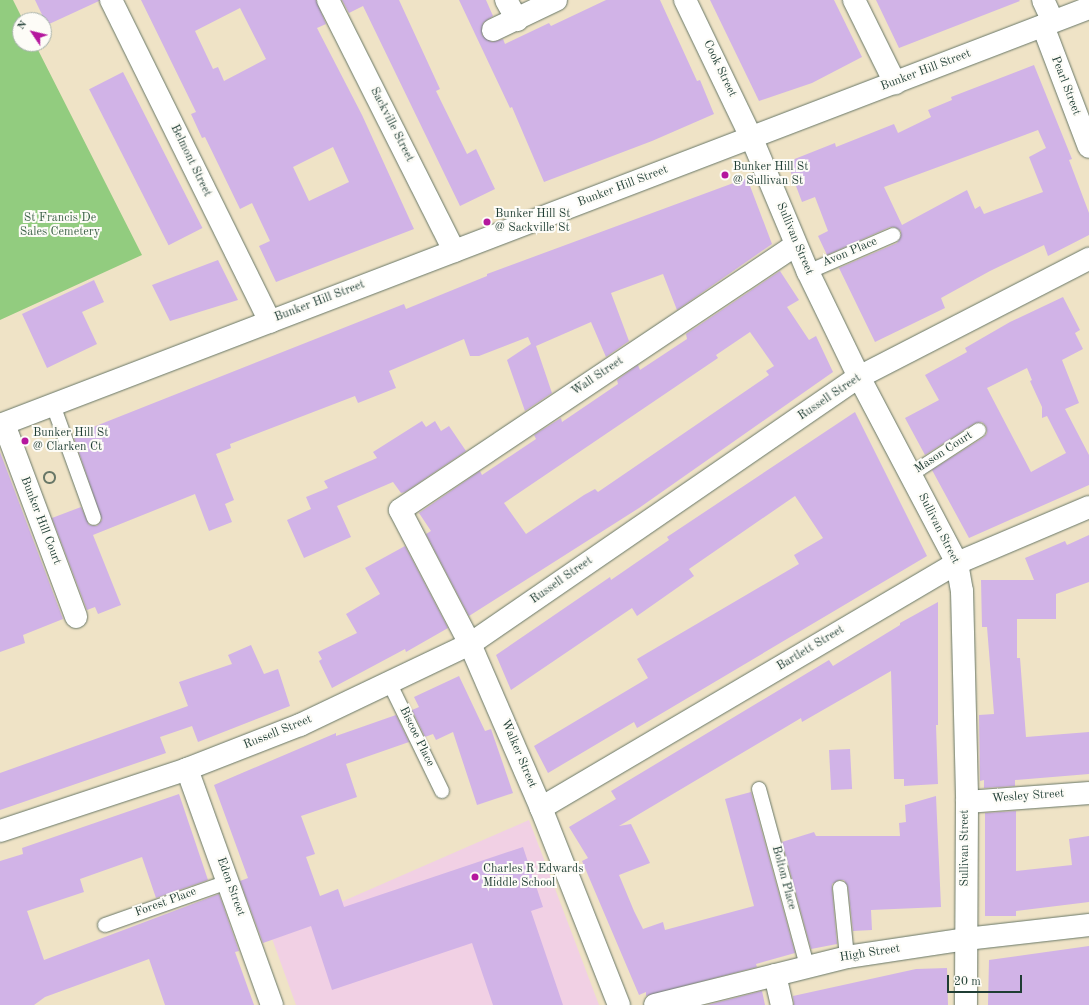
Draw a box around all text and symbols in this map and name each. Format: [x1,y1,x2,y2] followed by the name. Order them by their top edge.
[12,12,52,52] north arrow
[16,19,29,32] text: N
[699,38,739,100] street label: Cook Street
[879,47,973,95] street label: Bunker Hill Street
[1047,54,1083,118] street label: Pearl Street
[366,85,416,165] street label: Sackville Street
[166,123,214,199] street label: Belmont Street
[733,161,808,189] place label: Bunker Hill St @ Sullivan St
[576,163,670,211] street label: Bunker Hill Street
[720,170,730,180] marker: Bunker Hill St @ Sullivan St
[772,201,816,277] street label: Sullivan Street
[495,208,570,236] place label: Bunker Hill St @ Sackville St
[20,212,100,240] park label: St Francis De Sales Cemetery
[482,217,492,227] marker: Bunker Hill St @ Sackville St
[820,235,880,271] street label: Avon Place
[273,278,367,326] street label: Bunker Hill Street
[569,354,627,400] street label: Wall Street
[796,372,864,424] street label: Russell Street
[33,427,108,455] place label: Bunker Hill St @ Clarken Ct
[912,429,976,477] street label: Mason Court
[20,436,30,446] marker: Bunker Hill St @ Clarken Ct
[17,475,63,567] street label: Bunker Hill Court
[914,491,962,567] street label: Sullivan Street
[528,554,596,608] street label: Russell Street
[775,623,847,675] street label: Bartlett Street
[395,705,437,769] street label: Biscoe Place
[242,713,314,753] street label: Russell Street
[497,718,539,790] street label: Walker Street
[991,787,1065,807] street label: Wesley Street
[959,809,973,887] street label: Sullivan Street
[768,844,798,912] street label: Bolton Place
[213,856,247,918] street label: Eden Street
[483,863,583,891] place label: Charles R Edwards Middle School
[470,872,480,882] marker: Charles R Edwards Middle School
[133,885,199,921] street label: Forest Place
[839,942,901,966] street label: High Street
[949,967,1024,993] scale bar
[954,976,981,988] text: 20 m

